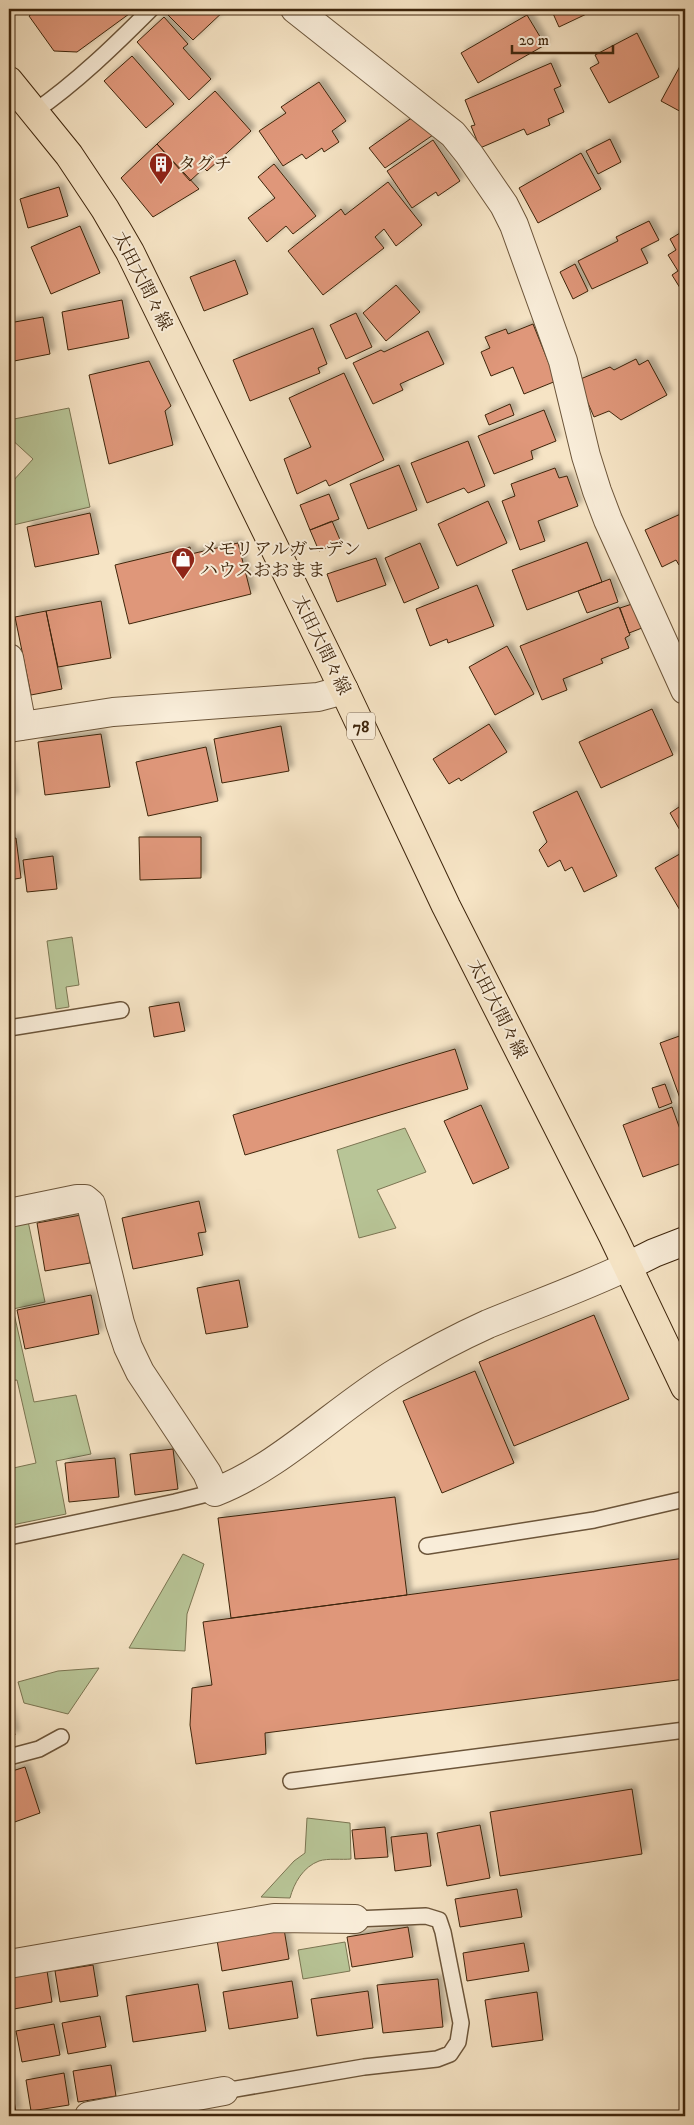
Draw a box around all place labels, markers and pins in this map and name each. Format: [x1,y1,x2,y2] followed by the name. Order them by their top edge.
[148,151,174,185] building icon: タグチ
[178,154,232,176] place label: タグチ
[200,539,361,582] place label: メモリアルガーデン ハウスおおまま
[170,546,196,580] shop icon: メモリアルガーデン ハウスおおまま

